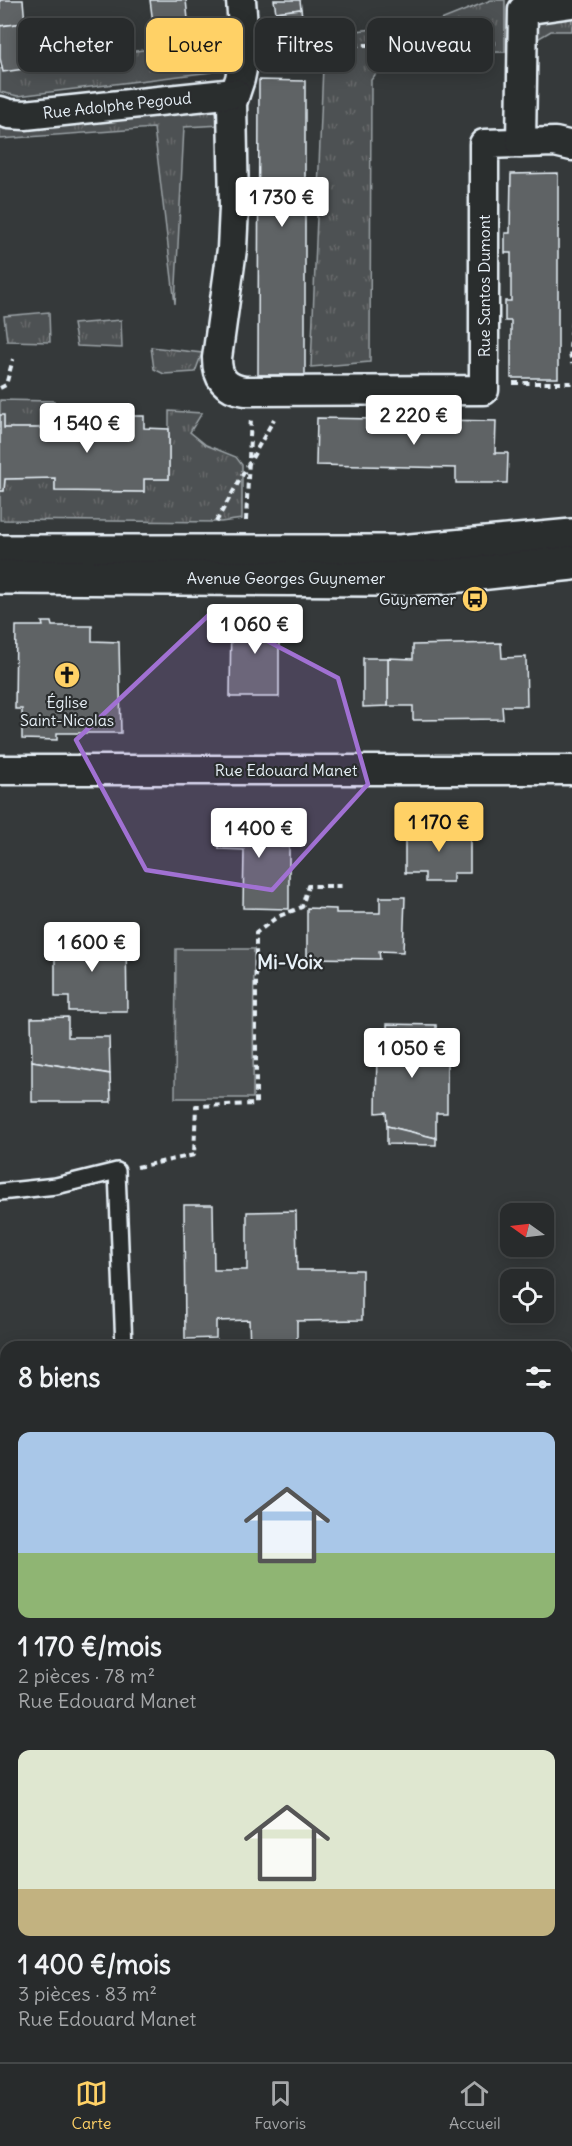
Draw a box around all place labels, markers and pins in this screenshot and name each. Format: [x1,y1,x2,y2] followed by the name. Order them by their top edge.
[227,177,337,228] pin: 1 730 €
[359,395,469,446] pin: 2 220 €
[32,403,142,454] pin: 1 540 €
[460,584,490,614] bus stop icon: Guynemer
[379,589,456,609] place label: Guynemer
[200,604,310,655] pin: 1 060 €
[52,660,82,690] church icon: Église Saint-Nicolas
[20,692,114,730] place label: Église Saint-Nicolas
[384,802,494,853] pin: 1 170 €
[204,808,314,859] pin: 1 400 €
[37,922,147,973] pin: 1 600 €
[357,1028,467,1079] pin: 1 050 €

